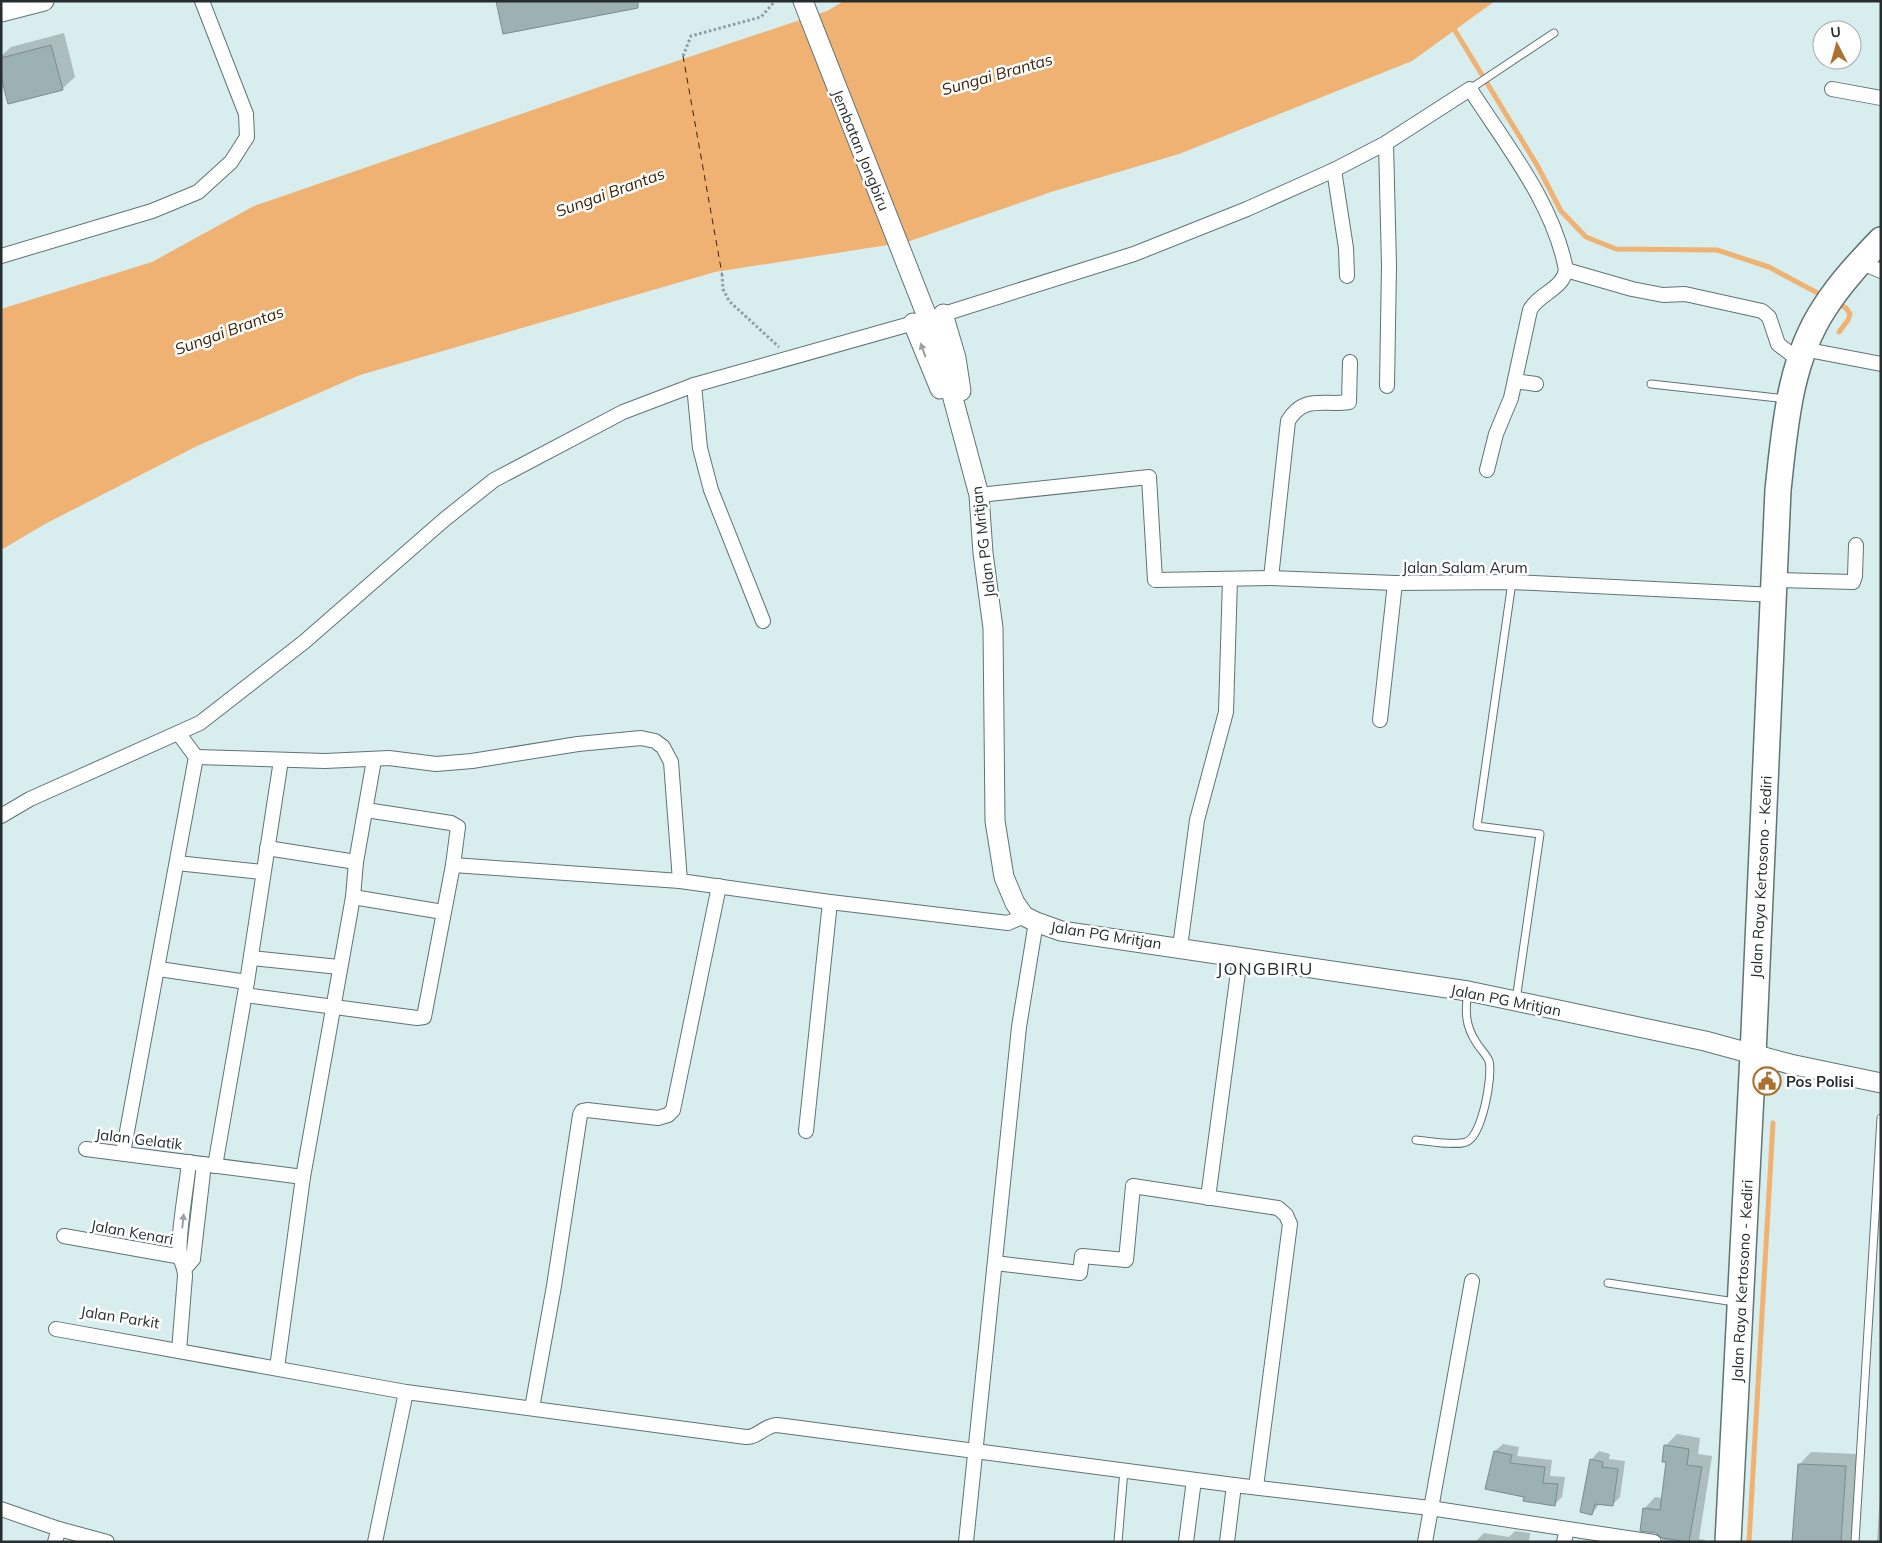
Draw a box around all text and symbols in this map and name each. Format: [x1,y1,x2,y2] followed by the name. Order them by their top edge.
[1812,20,1862,70] north arrow
[1830,23,1842,42] text: U
[939,49,1055,99] water label: Sungai Brantas
[828,87,894,213] street label: Jembatan Jongbiru
[553,163,667,221] water label: Sungai Brantas
[172,301,286,359] water label: Sungai Brantas
[919,342,927,357] one-way arrow
[967,485,999,599] street label: Jalan PG Mritjan
[1402,558,1528,577] street label: Jalan Salam Arum
[1746,775,1776,979] street label: Jalan Raya Kertosono - Kediri
[1049,917,1163,953] street label: Jalan PG Mritjan
[1217,957,1313,980] district label: JONGBIRU
[1449,980,1563,1020] street label: Jalan PG Mritjan
[1752,1066,1782,1096] public building icon: Pos Polisi
[1786,1072,1854,1091] place label: Pos Polisi
[94,1124,184,1154] street label: Jalan Gelatik
[1727,1179,1757,1383] street label: Jalan Raya Kertosono - Kediri
[179,1212,187,1228] one-way arrow
[89,1215,175,1249] street label: Jalan Kenari
[79,1301,161,1333] street label: Jalan Parkit

